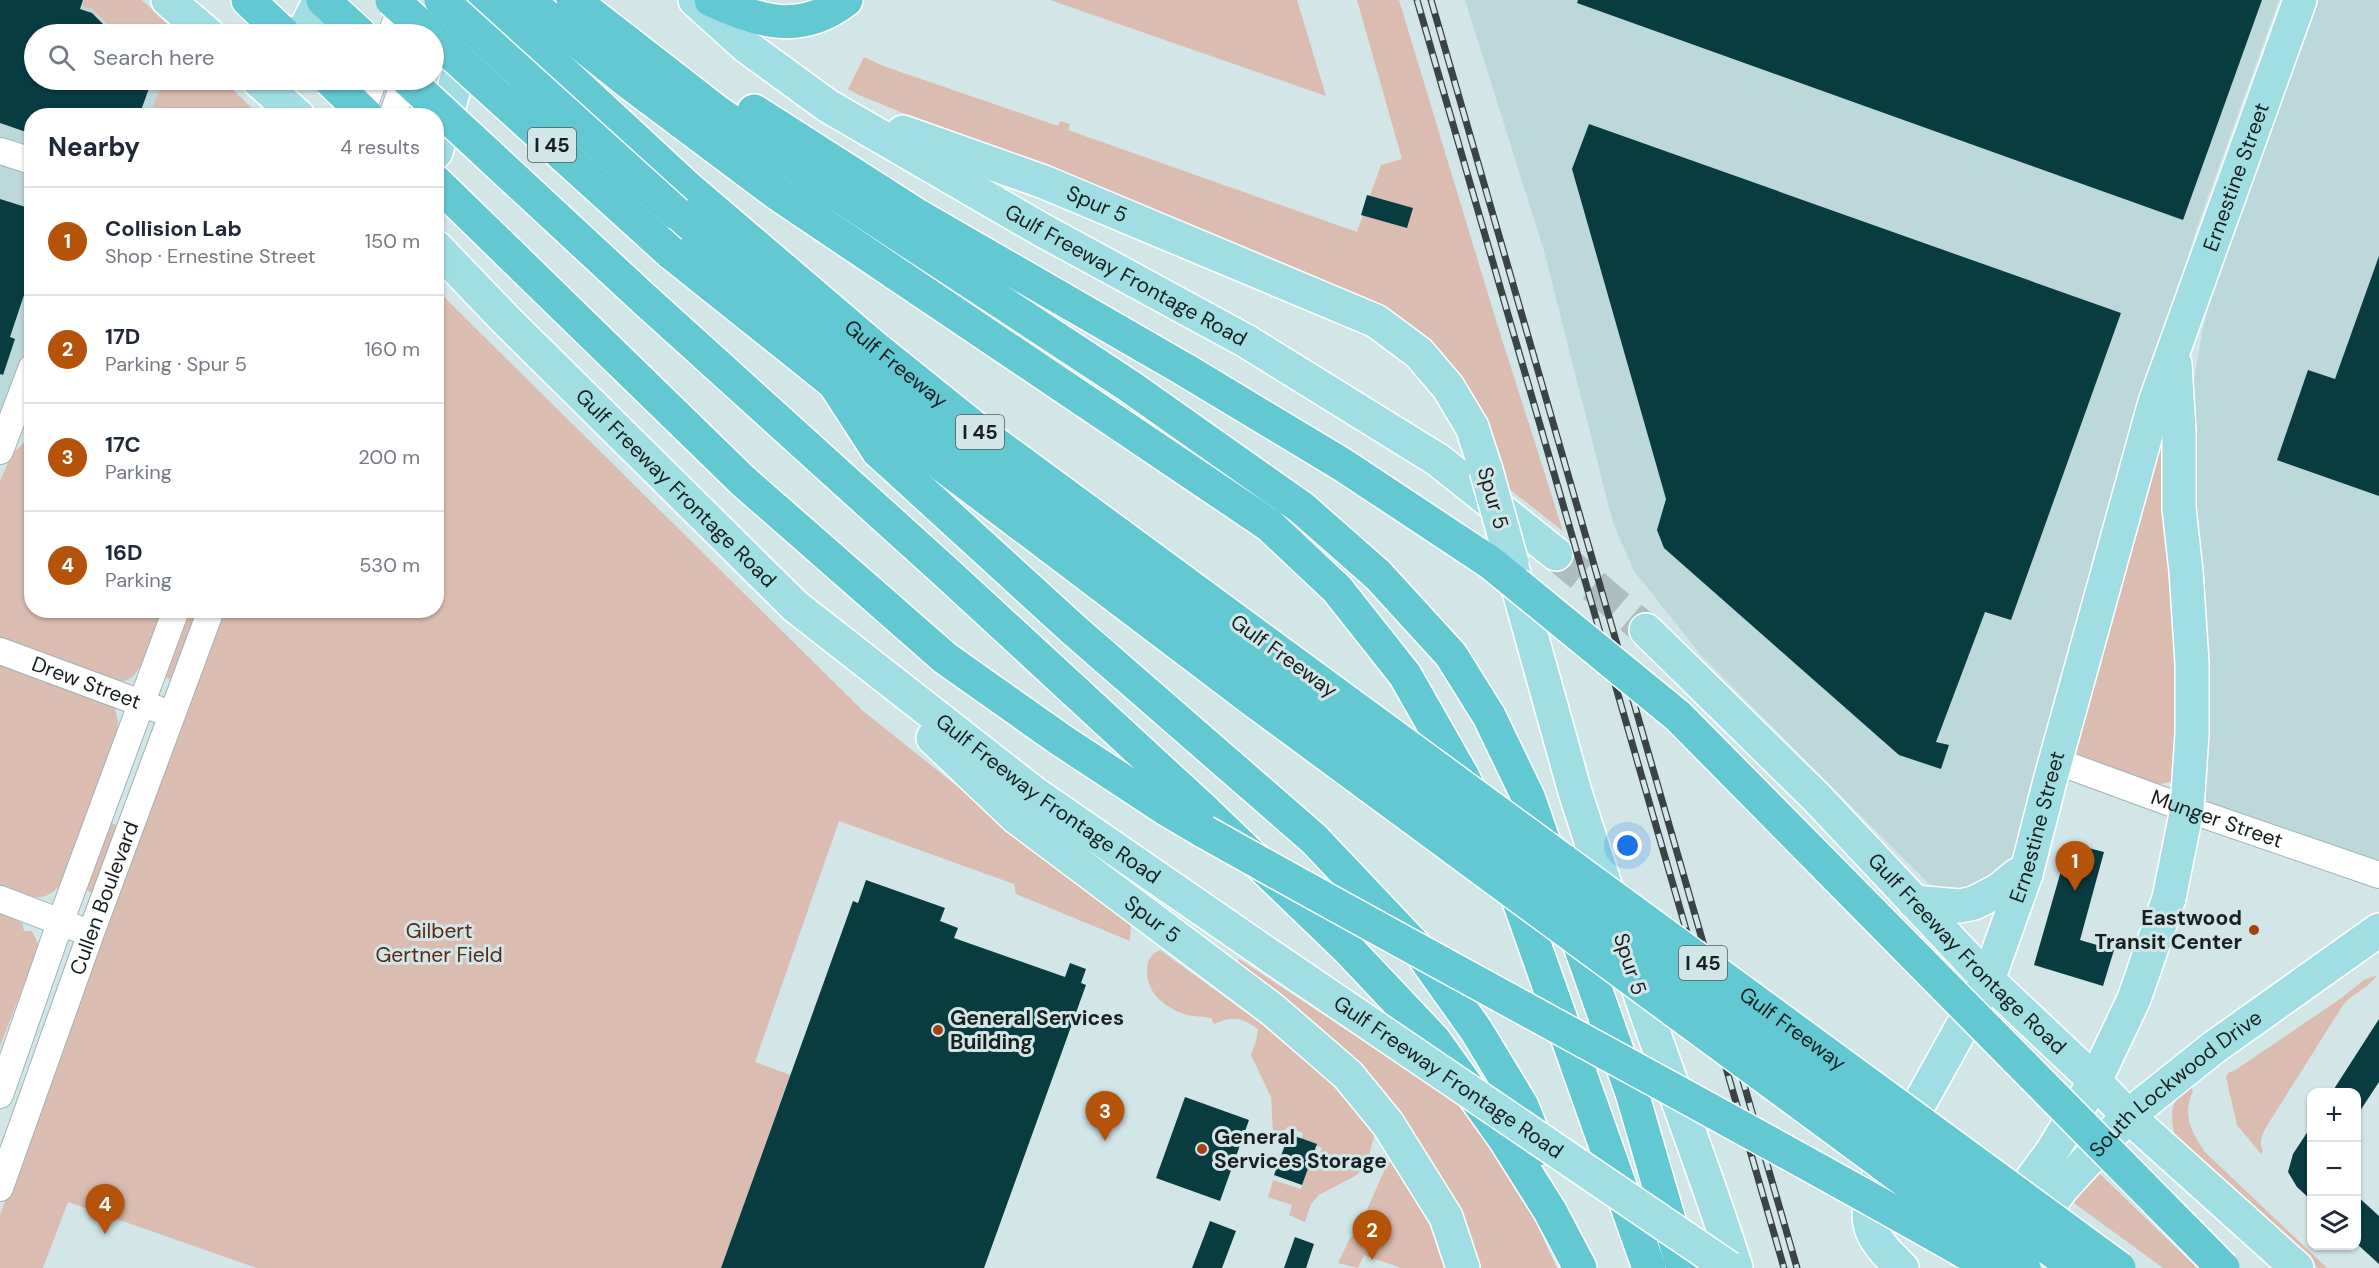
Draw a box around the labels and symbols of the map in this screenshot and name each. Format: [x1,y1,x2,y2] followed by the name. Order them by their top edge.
[2196,99,2276,255] street label: Ernestine Street
[528,128,576,162] road number: I 45
[1062,179,1132,229] street label: Spur 5
[1000,197,1252,353] street label: Gulf Freeway Frontage Road
[838,313,954,415] street label: Gulf Freeway
[569,382,782,594] street label: Gulf Freeway Frontage Road
[956,415,1004,449] road number: I 45
[1471,464,1515,532] street label: Spur 5
[1225,608,1343,704] street label: Gulf Freeway
[28,650,145,716] street label: Drew Street
[930,707,1166,890] street label: Gulf Freeway Frontage Road
[2003,748,2072,907] street label: Ernestine Street
[2147,783,2287,855] street label: Munger Street
[63,817,145,979] street label: Cullen Boulevard
[1613,831,1642,860] your location
[2056,842,2094,891] pin: 1
[1862,847,2072,1061] street label: Gulf Freeway Frontage Road
[1118,889,1186,950] street label: Spur 5
[2094,904,2242,956] place label: Eastwood Transit Center
[375,917,503,969] park label: Gilbert Gertner Field
[2247,923,2261,937] marker: Eastwood Transit Center
[1607,929,1653,999] street label: Spur 5
[1679,946,1727,980] road number: I 45
[1734,980,1852,1077] street label: Gulf Freeway
[1328,989,1569,1165] street label: Gulf Freeway Frontage Road
[950,1004,1124,1056] place label: General Services Building
[2083,1004,2268,1163] street label: South Lockwood Drive
[931,1023,945,1037] marker: General Services Building
[1086,1092,1124,1141] pin: 3
[1214,1123,1387,1175] place label: General Services Storage
[1195,1142,1209,1156] marker: General Services Storage
[86,1184,124,1234] pin: 4
[1352,1210,1392,1260] pin: 2

